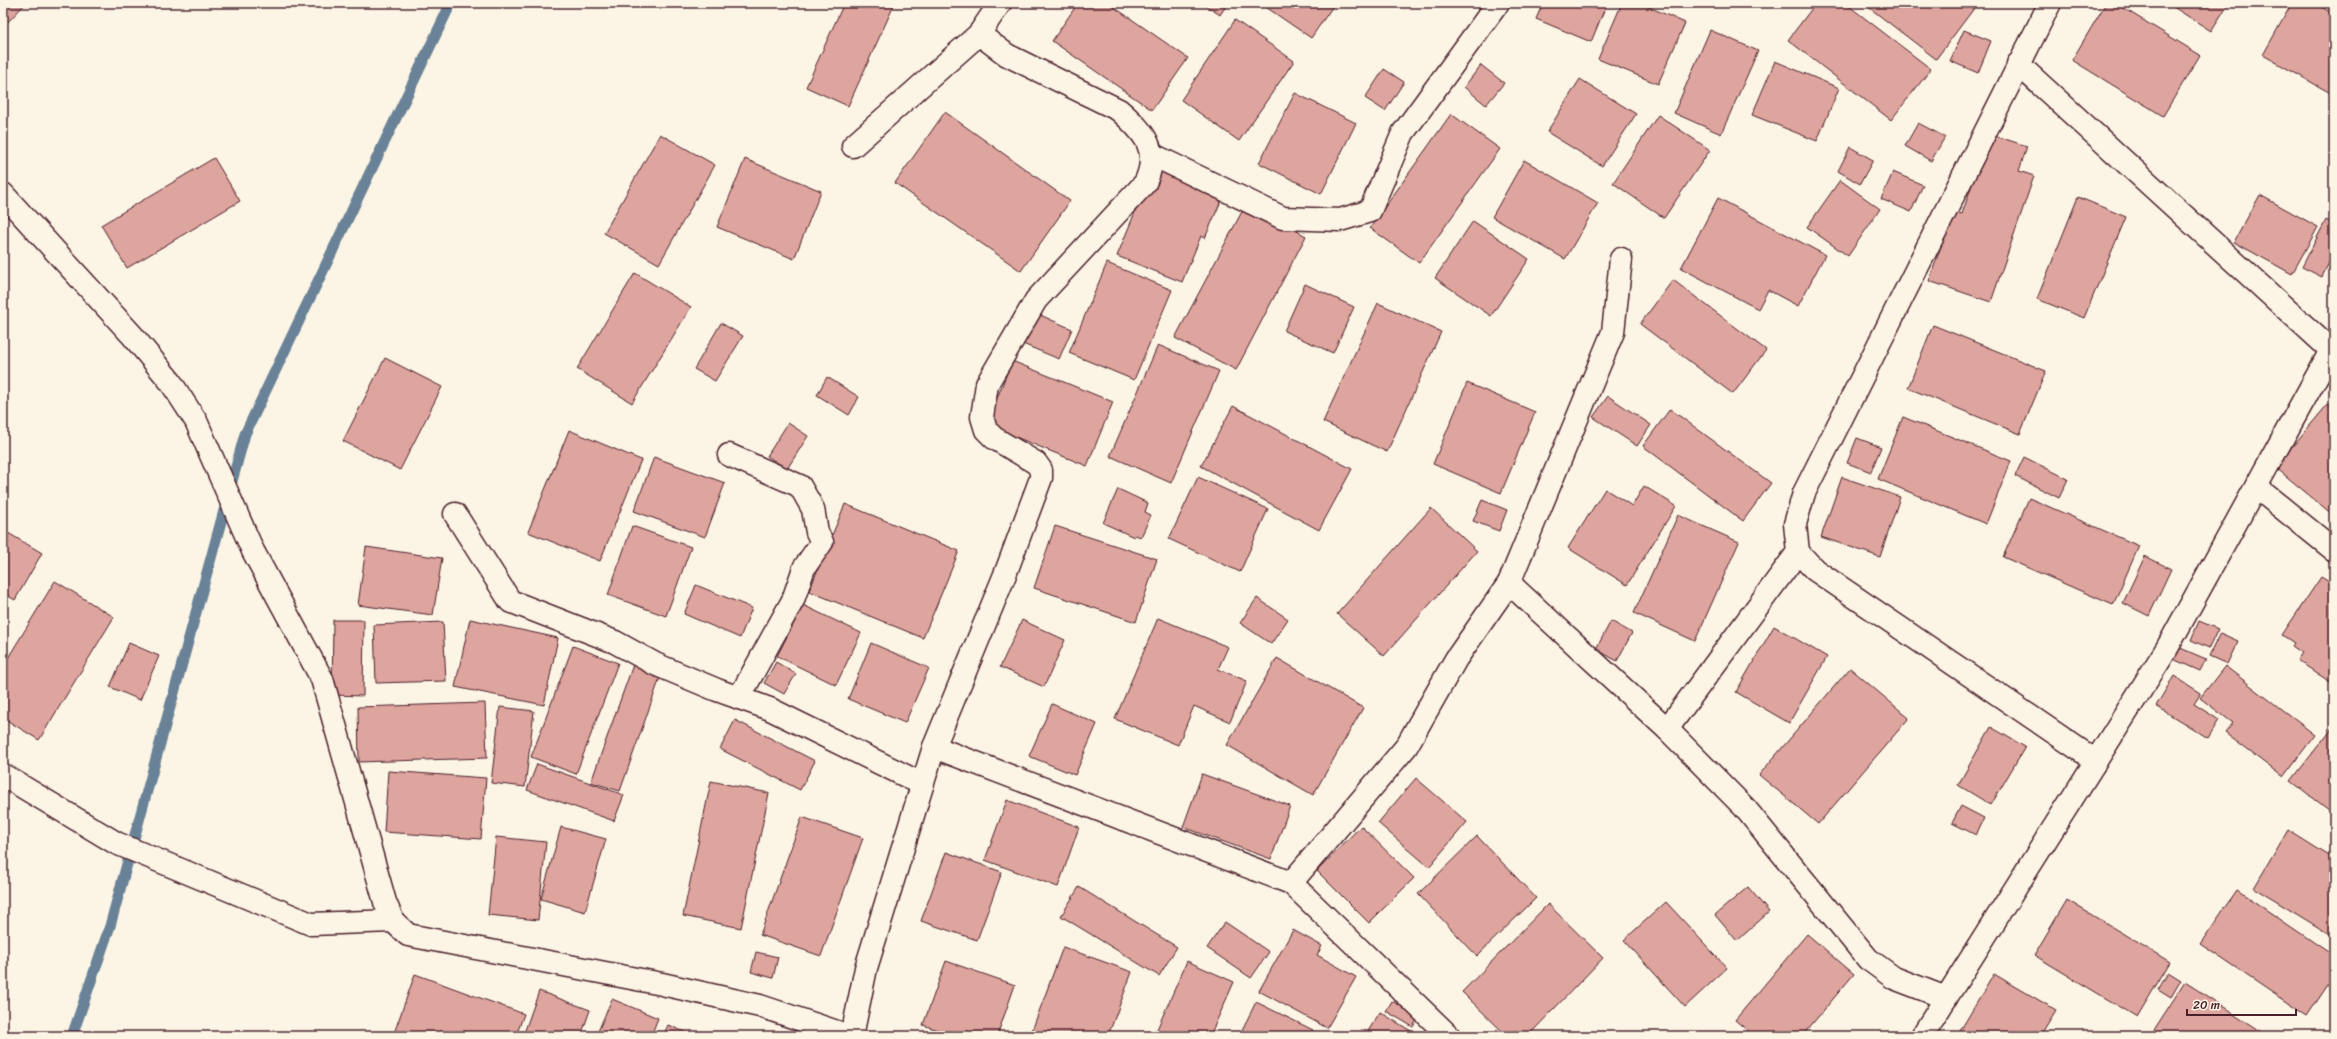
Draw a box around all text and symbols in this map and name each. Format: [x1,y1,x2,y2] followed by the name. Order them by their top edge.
[2187,991,2296,1017] scale bar
[2193,994,2220,1016] text: 20 m

